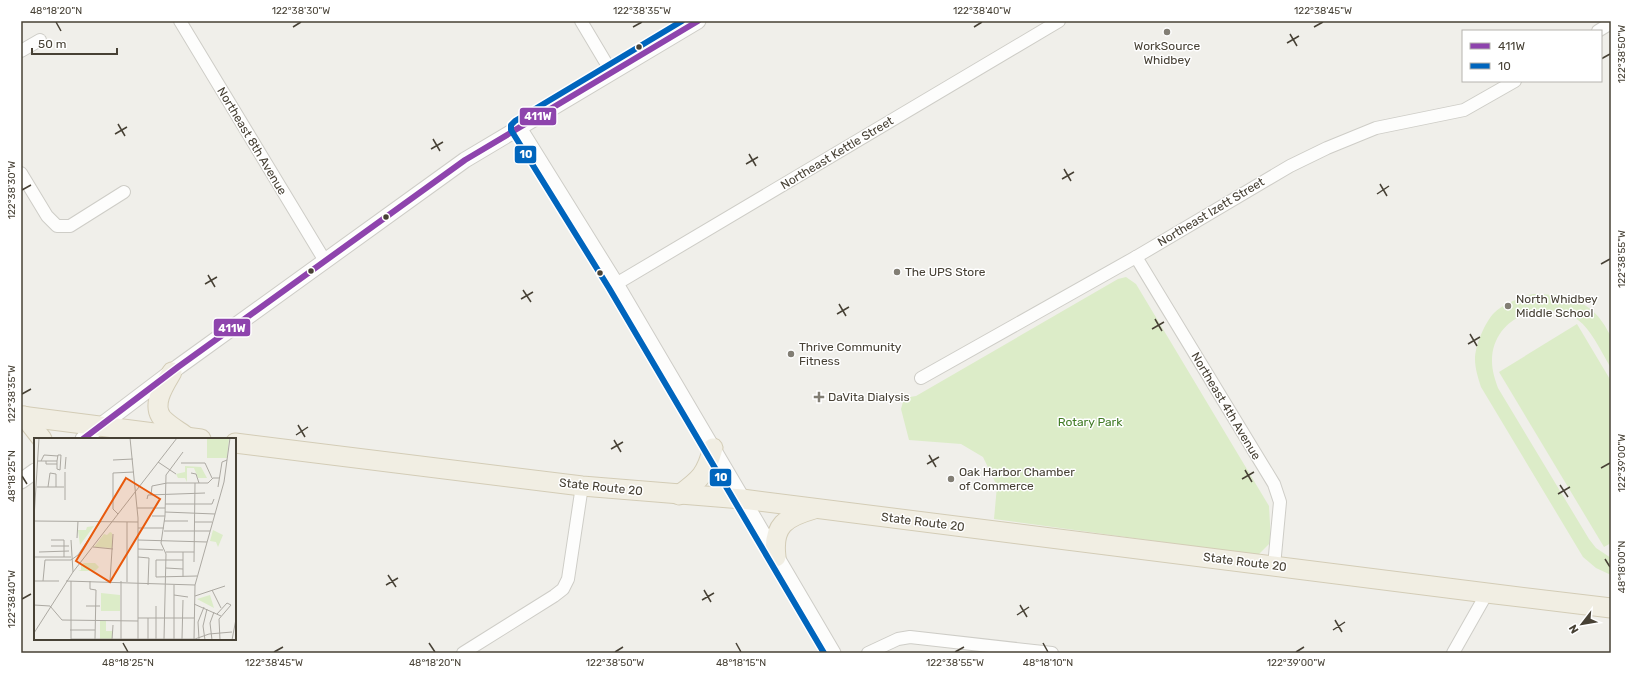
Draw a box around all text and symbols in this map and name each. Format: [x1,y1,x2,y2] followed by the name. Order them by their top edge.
[30,5,82,17] text: 48°18'20"N
[272,5,330,17] text: 122°38'30"W
[613,5,671,17] text: 122°38'35"W
[953,5,1011,17] text: 122°38'40"W
[1294,5,1352,17] text: 122°38'45"W
[1616,25,1628,83] text: 122°38'50"W
[1162,27,1172,37] marker: WorkSource Whidbey
[32,30,117,56] scale bar
[1462,30,1602,82] legend
[38,37,66,51] text: 50 m
[1134,39,1200,67] place label: WorkSource Whidbey
[1498,39,1525,53] text: 411W
[634,42,644,52] unlabelled marker
[1498,59,1511,73] text: 10
[214,85,290,198] street label: Northeast 8th Avenue
[519,107,557,126] line badge: 411W
[524,110,552,123] text: 411W
[778,114,896,192] street label: Northeast Kettle Street
[514,145,537,164] line badge: 10
[520,148,532,161] text: 10
[6,161,18,219] text: 122°38'30"W
[1155,174,1267,249] street label: Northeast Izett Street
[381,212,391,222] unlabelled marker
[1616,230,1628,288] text: 122°38'55"W
[905,265,986,279] place label: The UPS Store
[306,266,316,276] unlabelled marker
[892,267,902,277] marker: The UPS Store
[595,268,605,278] unlabelled marker
[1516,292,1598,320] place label: North Whidbey Middle School
[1503,301,1513,311] marker: North Whidbey Middle School
[213,318,251,337] line badge: 411W
[218,322,246,335] text: 411W
[799,340,902,368] place label: Thrive Community Fitness
[786,349,796,359] marker: Thrive Community Fitness
[1188,350,1264,463] street label: Northeast 4th Avenue
[6,365,18,423] text: 122°38'35"W
[828,390,910,404] place label: DaVita Dialysis
[813,391,825,403] marker: DaVita Dialysis
[1058,415,1123,429] park label: Rotary Park
[1616,434,1628,492] text: 122°39'00"W
[34,438,236,640] inset map
[6,450,18,502] text: 48°18'25"N
[959,465,1075,493] place label: Oak Harbor Chamber of Commerce
[709,468,732,487] line badge: 10
[715,471,727,484] text: 10
[946,474,956,484] marker: Oak Harbor Chamber of Commerce
[558,476,644,498] street label: State Route 20
[880,510,966,534] street label: State Route 20
[1616,541,1628,593] text: 48°18'00"N
[1202,550,1288,574] street label: State Route 20
[6,570,18,628] text: 122°38'40"W
[1562,604,1602,644] north arrow
[1566,622,1581,636] text: N
[102,657,154,669] text: 48°18'25"N
[245,657,303,669] text: 122°38'45"W
[409,657,461,669] text: 48°18'20"N
[586,657,644,669] text: 122°38'50"W
[716,657,766,669] text: 48°18'15"N
[926,657,984,669] text: 122°38'55"W
[1023,657,1073,669] text: 48°18'10"N
[1267,657,1325,669] text: 122°39'00"W

